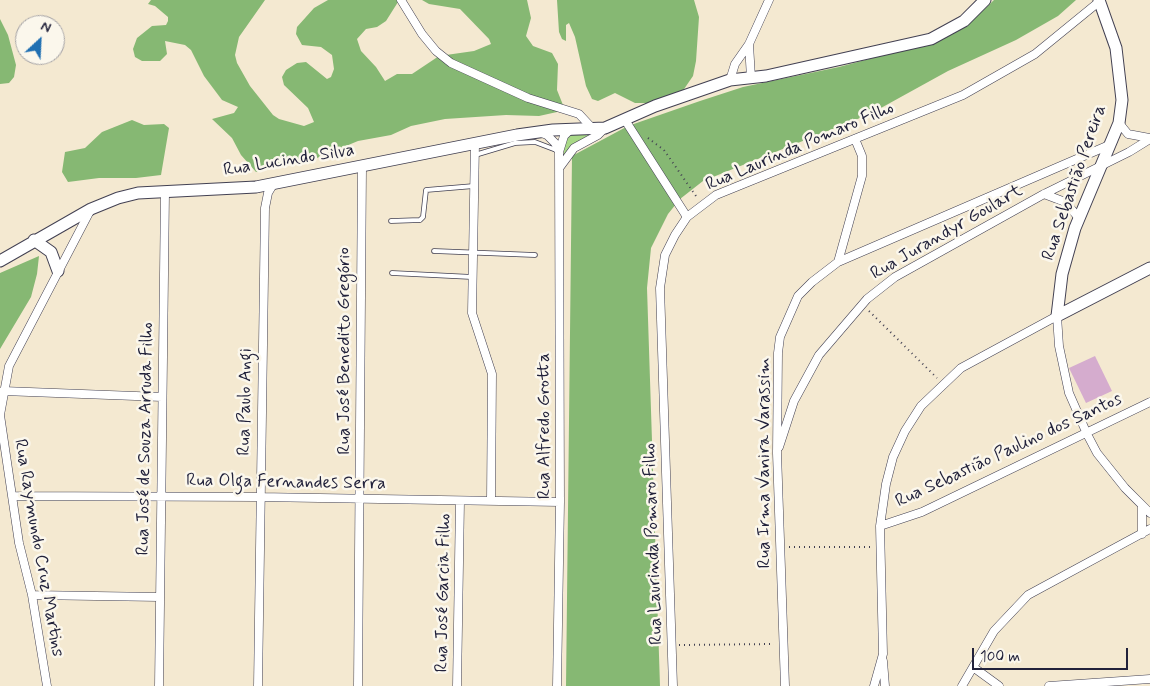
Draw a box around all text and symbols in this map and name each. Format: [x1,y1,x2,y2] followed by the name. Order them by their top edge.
[15,15,65,65] north arrow
[38,17,54,37] text: N
[703,98,897,196] street label: Rua Laurinda Pomaro Filho
[1038,102,1112,264] street label: Rua Sebastião Pereira
[222,140,356,182] street label: Rua Lucindo Silva
[867,181,1027,285] street label: Rua Jurandyr Goulart
[334,247,356,455] street label: Rua José Benedito Gregório
[133,322,159,556] street label: Rua José de Souza Arruda Filho
[234,348,258,456] street label: Rua Paulo Angi
[534,353,556,499] street label: Rua Alfredo Grotta
[754,357,776,569] street label: Rua Irma Vanira Varassim
[892,389,1126,513] street label: Rua Sebastião Paulino dos Santos
[8,437,68,659] street label: Rua Raymundo Cruz Martins
[640,443,668,645] street label: Rua Laurinda Pomaro Filho
[186,470,386,496] street label: Rua Olga Fernandes Serra
[432,513,456,673] street label: Rua José Garcia Filho
[975,638,1131,670] scale bar
[980,647,1020,667] text: 100 m

